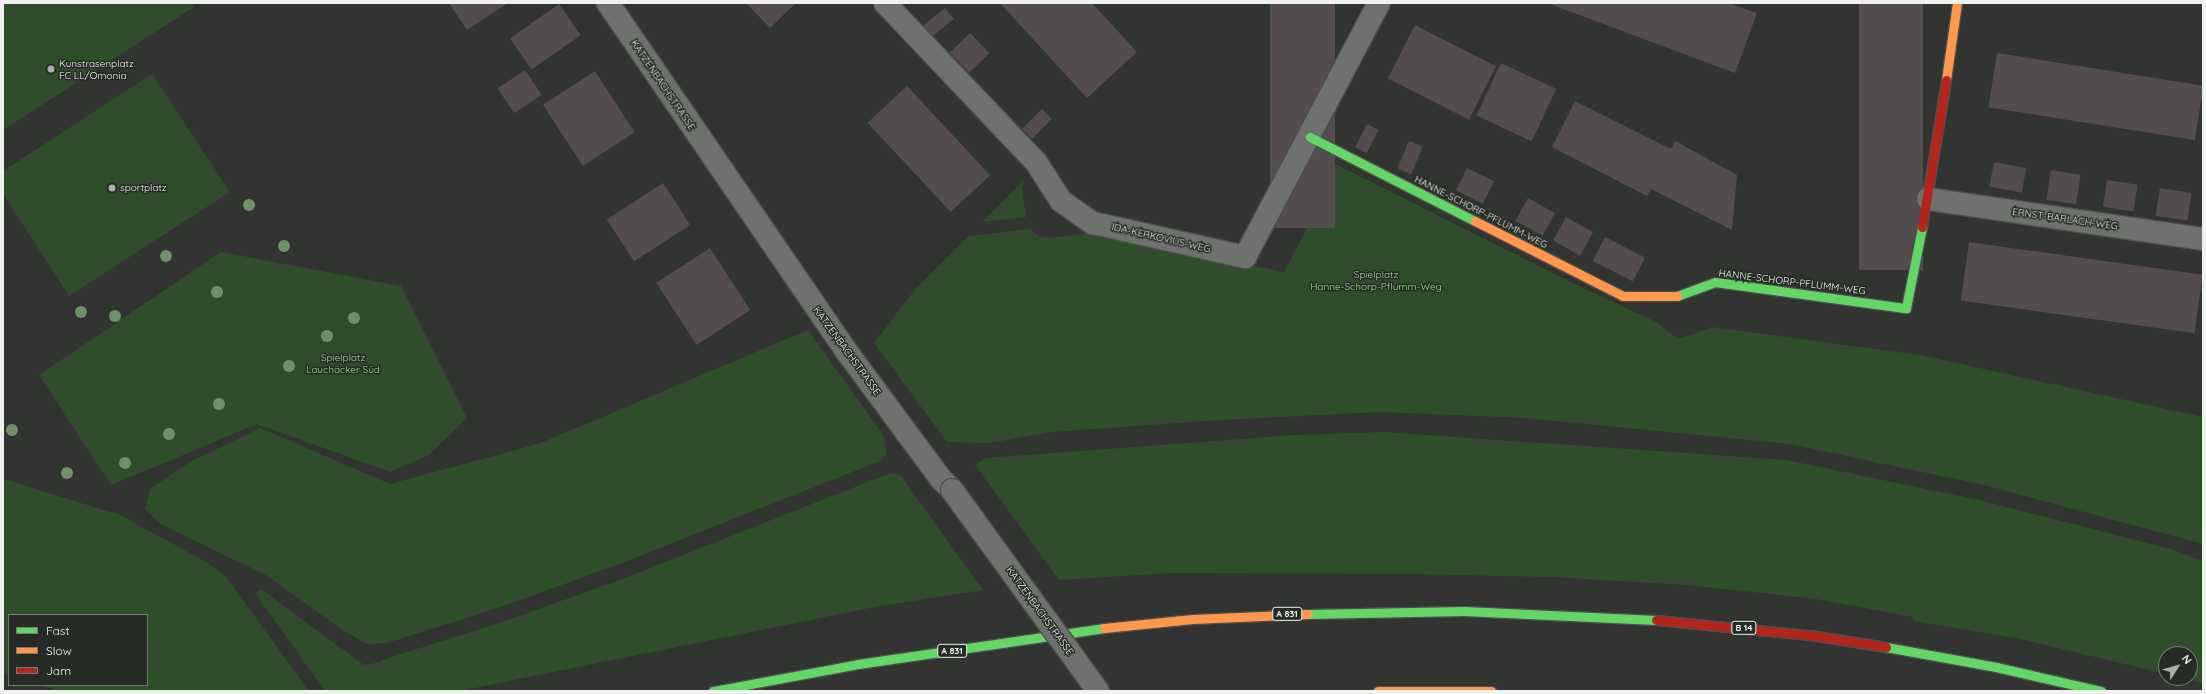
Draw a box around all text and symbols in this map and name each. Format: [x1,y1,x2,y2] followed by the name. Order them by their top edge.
[628,37,698,133] street label: KATZENBACHSTRASSE
[59,57,134,80] place label: Kunstrasenplatz FC LL/Omonia
[46,64,56,74] marker: Kunstrasenplatz FC LL/Omonia
[1412,173,1550,251] street label: HANNE-SCHORP-PFLUMM-WEG
[120,182,167,194] place label: sportplatz
[107,183,117,193] marker: sportplatz
[2011,206,2119,232] street label: ERNST-BARLACH-WEG
[1110,221,1212,255] street label: IDA-KERKOVIUS-WEG
[1718,267,1866,297] street label: HANNE-SCHORP-PFLUMM-WEG
[1310,268,1442,292] park label: Spielplatz Hanne-Schorp-Pflumm-Weg
[811,304,883,398] street label: KATZENBACHSTRASSE
[306,351,380,374] park label: Spielplatz Lauchäcker Süd
[1004,564,1076,658] street label: KATZENBACHSTRASSE
[1272,607,1302,621] road number: A 831
[8,614,148,686] legend
[1731,621,1757,635] road number: B 14
[46,623,70,638] text: Fast
[46,643,72,658] text: Slow
[937,644,967,658] road number: A 831
[2158,646,2198,686] north arrow
[2179,652,2195,667] text: N
[46,663,71,678] text: Jam

